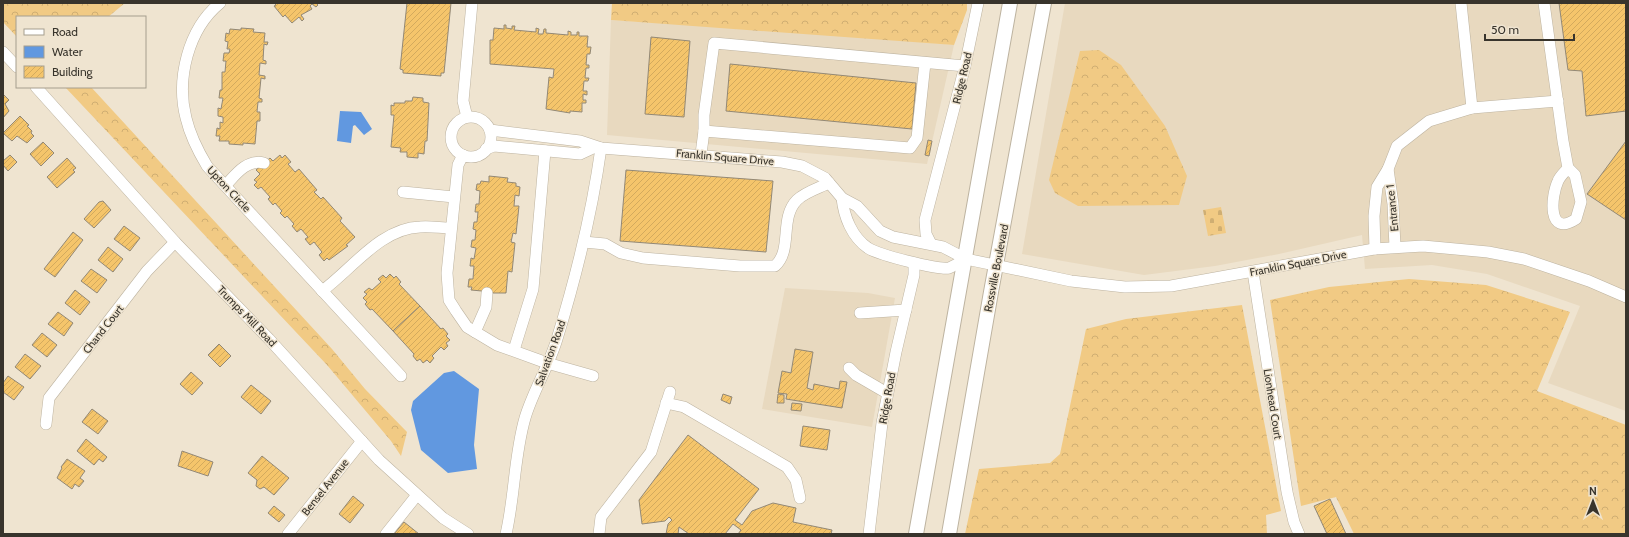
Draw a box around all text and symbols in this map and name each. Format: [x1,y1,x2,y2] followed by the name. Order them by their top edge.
[16,16,146,88] legend
[1485,16,1574,42] scale bar
[1491,22,1519,37] text: 50 m
[52,24,78,39] text: Road
[52,44,83,59] text: Water
[949,51,975,105] street label: Ridge Road
[52,64,94,79] text: Building
[675,146,775,168] street label: Franklin Square Drive
[204,163,254,215] street label: Upton Circle
[1383,184,1401,232] street label: Entrance 1
[981,223,1011,313] street label: Rossville Boulevard
[1248,247,1348,279] street label: Franklin Square Drive
[214,282,280,350] street label: Trumps Mill Road
[80,301,127,356] street label: Chand Court
[532,318,568,388] street label: Salvation Road
[1261,368,1286,441] street label: Lionhead Court
[876,371,898,425] street label: Ridge Road
[298,455,352,518] street label: Bensel Avenue
[1573,481,1613,521] north arrow
[1589,484,1597,498] text: N

